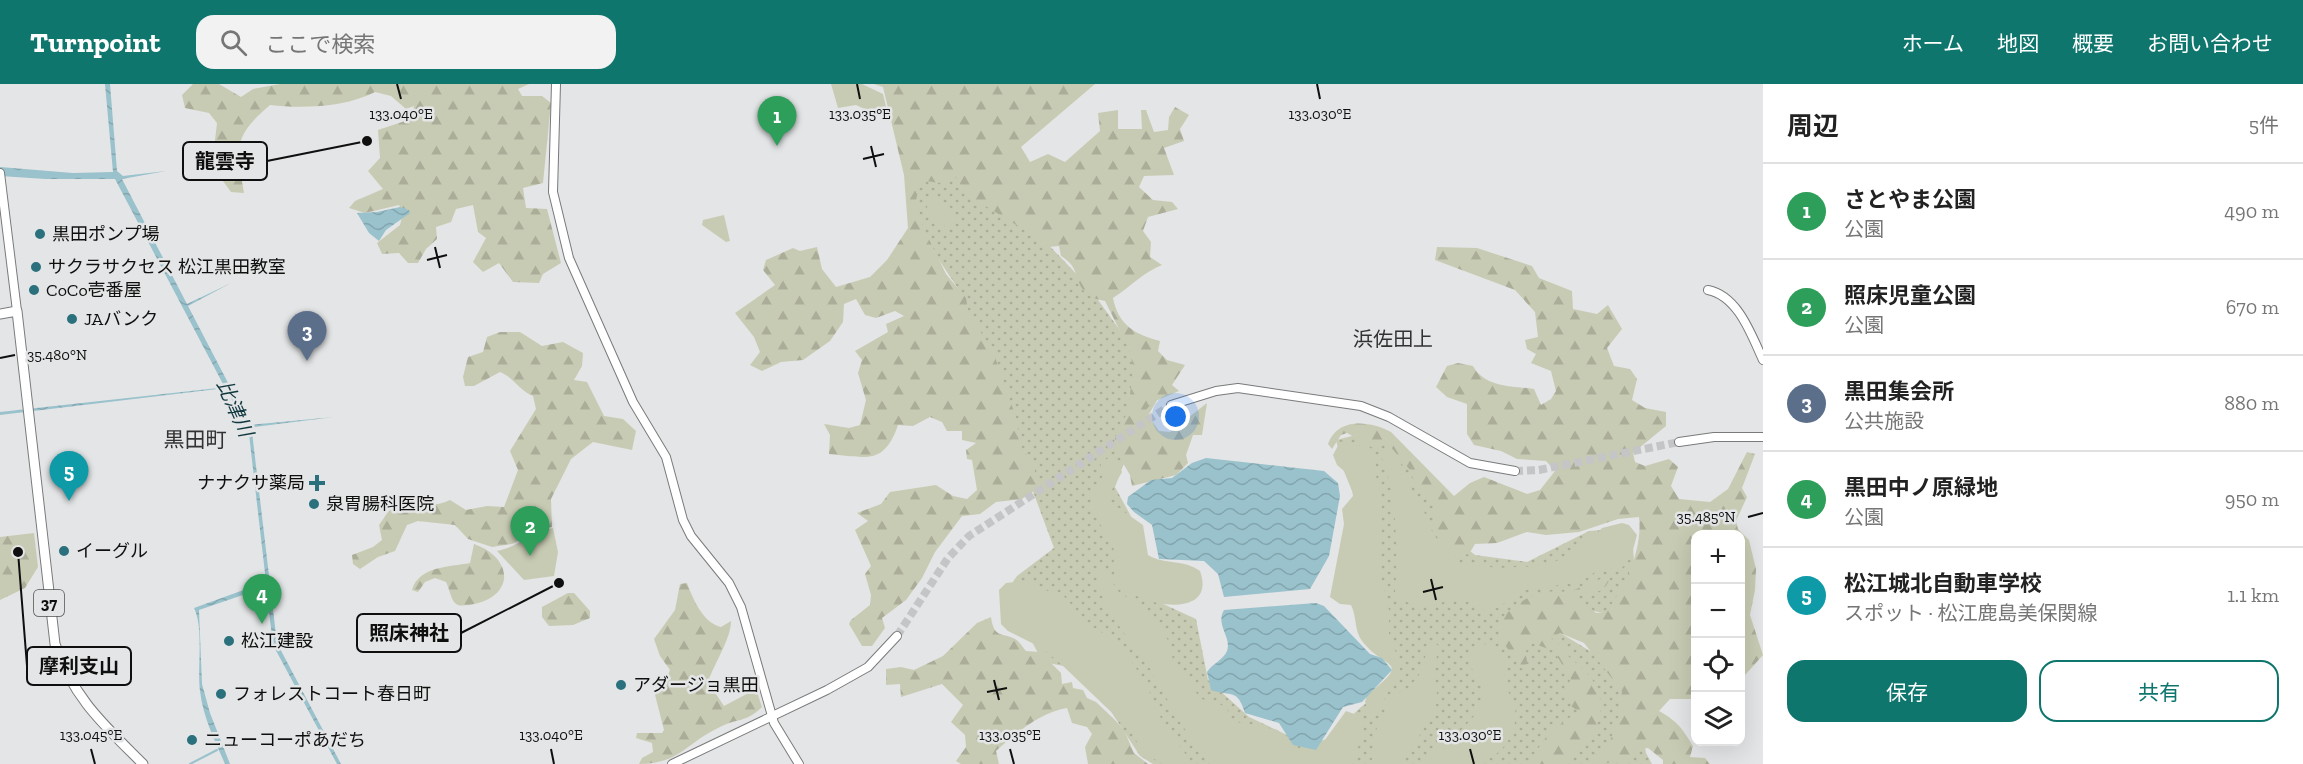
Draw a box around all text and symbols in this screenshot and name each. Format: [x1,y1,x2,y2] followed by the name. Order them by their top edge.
[196,15,616,69] search box
[30,26,160,59] text: Turnpoint
[217,26,250,59] icon: search
[265,31,375,58] text: ここで検索
[1902,31,1964,56] text: ホーム
[1997,31,2039,56] text: 地図
[2072,31,2114,56] text: 概要
[2147,31,2273,56] text: お問い合わせ
[758,97,796,146] pin: 1
[369,105,433,123] text: 133.040°E
[829,105,891,123] text: 133.035°E
[1289,105,1352,123] text: 133.030°E
[1787,110,1839,142] text: 周辺
[2249,113,2279,137] text: 5件
[183,142,267,180] callout: 龍雲寺
[195,149,255,173] text: 龍雲寺
[1844,186,1976,213] text: さとやま公園
[1802,199,1811,223] text: 1
[2224,199,2279,223] text: 490 m
[1844,217,1884,241] text: 公園
[52,223,159,245] place label: 黒田ポンプ場
[33,227,47,241] marker: 黒田ポンプ場
[48,256,286,278] place label: サクラサクセス 松江黒田教室
[29,260,43,274] marker: サクラサクセス 松江黒田教室
[46,279,142,301] place label: CoCo壱番屋
[1844,282,1976,309] text: 照床児童公園
[27,283,41,297] marker: CoCo壱番屋
[1801,295,1812,319] text: 2
[2226,295,2279,319] text: 670 m
[84,308,158,330] place label: JAバンク
[65,312,79,326] marker: JAバンク
[288,312,326,361] pin: 3
[1844,313,1884,337] text: 公園
[1353,327,1433,351] district label: 浜佐田上
[27,346,87,364] text: 35.480°N
[212,376,259,442] water label: 比津川
[1844,378,1954,405] text: 黒田集会所
[1801,391,1812,415] text: 3
[2224,391,2279,415] text: 880 m
[1161,402,1190,431] your location
[1844,409,1924,433] text: 公共施設
[164,427,227,452] district label: 黒田町
[50,452,88,501] pin: 5
[197,472,305,494] place label: ナナクサ薬局
[1844,474,1998,501] text: 黒田中ノ原緑地
[310,476,324,490] marker: ナナクサ薬局
[1801,487,1812,511] text: 4
[2225,487,2279,511] text: 950 m
[326,493,434,515] place label: 泉胃腸科医院
[307,497,321,511] marker: 泉胃腸科医院
[1844,505,1884,529] text: 公園
[510,506,550,556] pin: 2
[1676,508,1736,526] text: 35.485°N
[1691,530,1745,746] map controls
[1691,530,1745,584] button: +
[76,540,148,562] place label: イーグル
[57,544,71,558] marker: イーグル
[1844,570,2042,597] text: 松江城北自動車学校
[242,574,282,624] pin: 4
[1801,583,1812,607] text: 5
[2227,583,2279,607] text: 1.1 km
[1691,584,1745,638] button: −
[34,590,64,616] road number: 37
[1844,601,2097,625] text: スポット · 松江鹿島美保関線
[357,614,461,652] callout: 照床神社
[369,621,449,645] text: 照床神社
[241,630,313,652] place label: 松江建設
[222,634,236,648] marker: 松江建設
[1691,638,1745,692] button: locate
[27,647,131,685] callout: 摩利支山
[39,654,119,678] text: 摩利支山
[1787,660,2027,722] button: 保存
[2039,660,2279,722] button: 共有
[633,674,759,696] place label: アダージョ黒田
[614,678,628,692] marker: アダージョ黒田
[233,683,431,705] place label: フォレストコート春日町
[214,687,228,701] marker: フォレストコート春日町
[1691,692,1745,746] button: layers
[60,726,122,744] text: 133.045°E
[519,726,583,744] text: 133.040°E
[979,726,1041,744] text: 133.035°E
[1439,726,1502,744] text: 133.030°E
[204,729,366,751] place label: ニューコーポあだち
[185,733,199,747] marker: ニューコーポあだち

